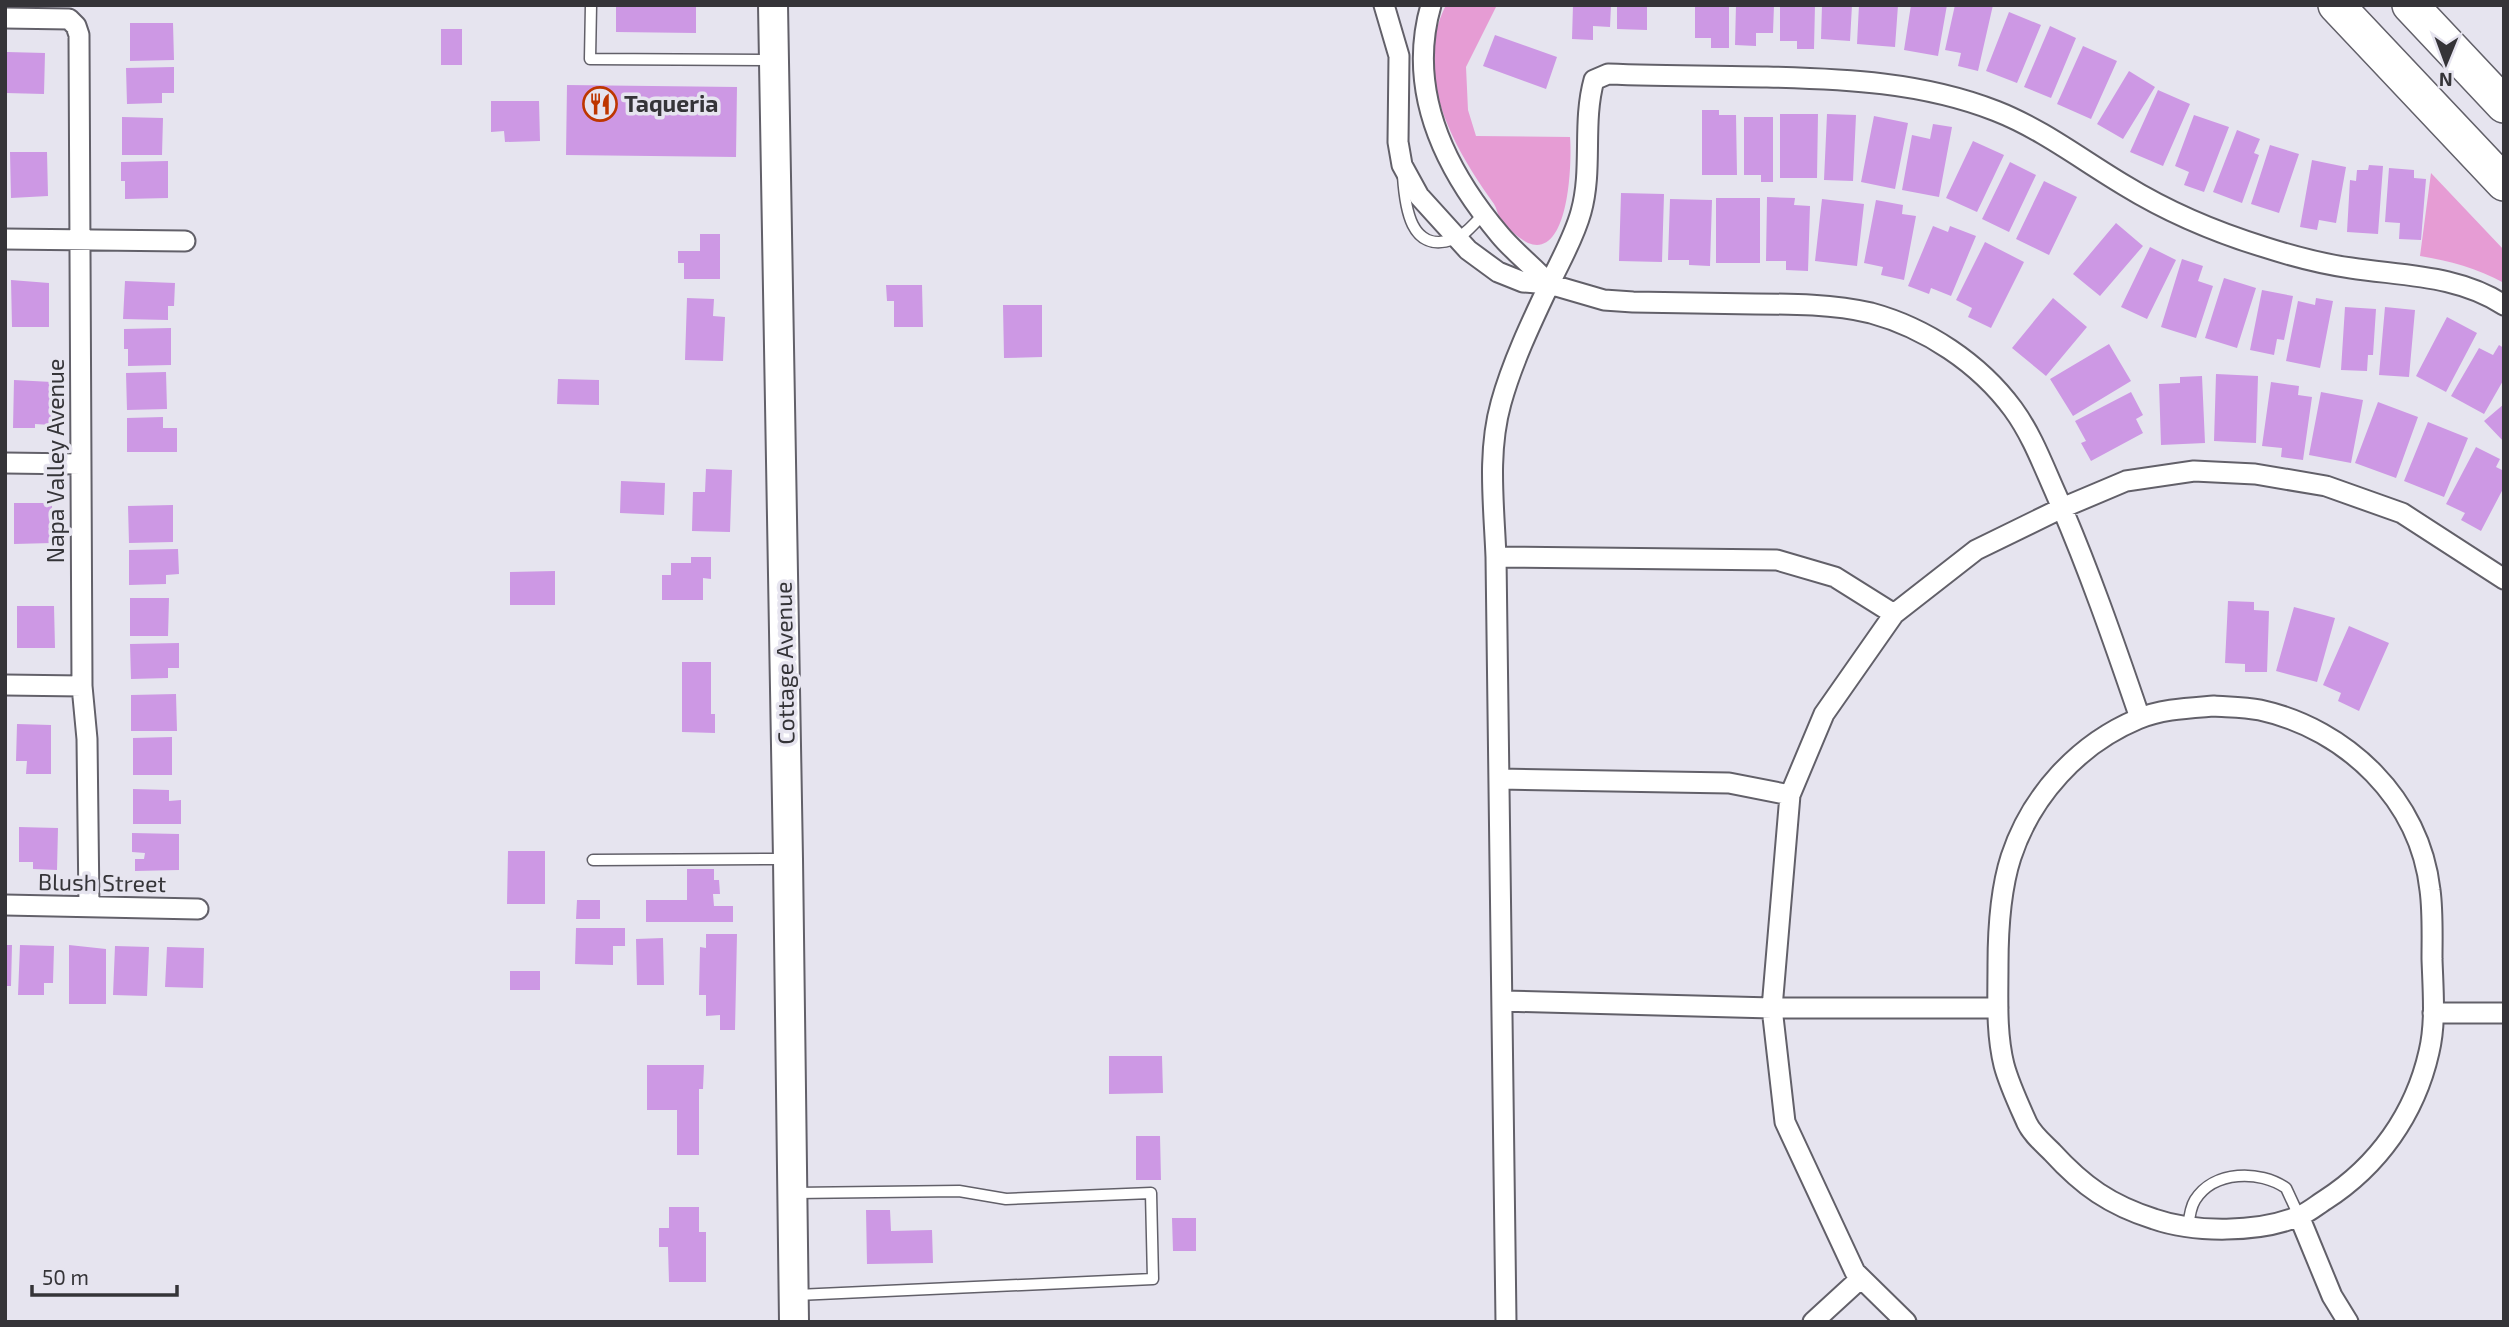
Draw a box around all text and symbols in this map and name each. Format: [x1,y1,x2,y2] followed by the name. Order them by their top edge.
[2411,28,2481,98] north arrow
[2439,69,2453,92] text: N
[581,85,619,123] restaurant icon: Taqueria
[624,89,718,117] place label: Taqueria
[41,359,69,563] street label: Napa Valley Avenue
[769,581,799,745] street label: Cottage Avenue
[38,867,167,897] street label: Blush Street
[32,1254,177,1298] scale bar
[42,1264,89,1289] text: 50 m

